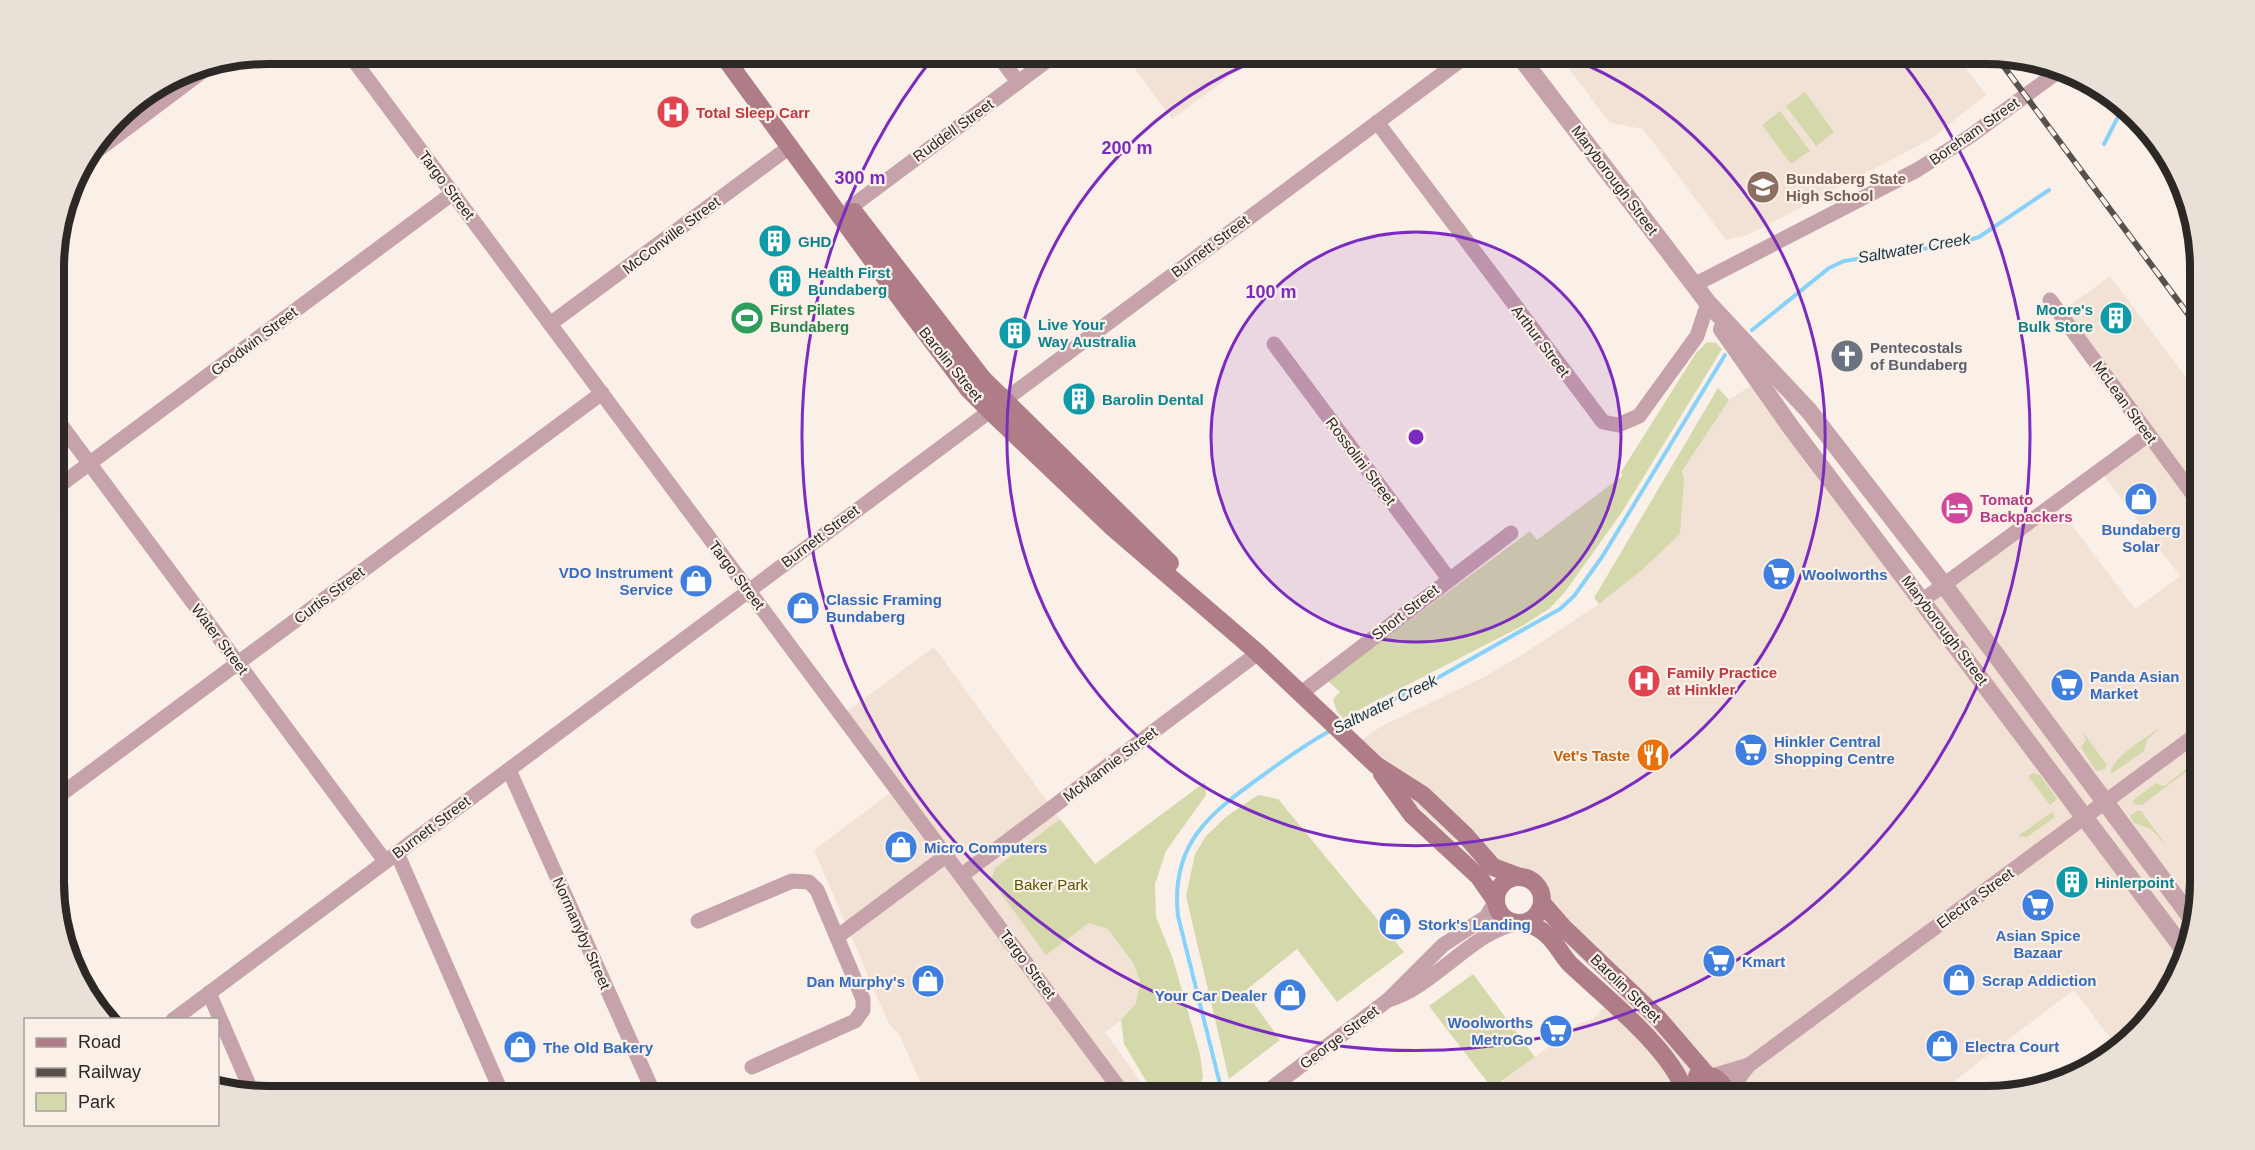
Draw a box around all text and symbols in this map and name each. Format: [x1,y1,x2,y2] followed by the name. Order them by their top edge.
[1926,93,2023,168] street label: Boreham Street
[655,94,691,130] hospital icon: Total Sleep Carr
[910,95,997,165] street label: Ruddell Street
[696,104,810,121] place label: Total Sleep Carr
[1568,122,1662,239] street label: Maryborough Street
[1101,138,1153,158] text: 200 m
[416,147,479,223] street label: Targo Street
[834,168,886,188] text: 300 m
[1745,169,1781,205] school or university icon: Bundaberg State High School
[1786,170,1906,204] place label: Bundaberg State High School
[619,192,724,277] street label: McConville Street
[1168,211,1253,281] street label: Burnett Street
[757,223,793,259] building icon: GHD
[1856,230,1973,266] water label: Saltwater Creek
[798,233,832,250] place label: GHD
[767,263,803,299] building icon: Health First Bundaberg
[808,264,891,298] place label: Health First Bundaberg
[1245,282,1297,302] text: 100 m
[729,300,765,336] sports icon: First Pilates Bundaberg
[2098,300,2134,336] building icon: Moore's Bulk Store
[770,301,855,335] place label: First Pilates Bundaberg
[2018,301,2093,335] place label: Moore's Bulk Store
[1509,302,1574,381] street label: Arthur Street
[208,303,301,379] street label: Goodwin Street
[997,315,1033,351] building icon: Live Your Way Australia
[1038,316,1137,350] place label: Live Your Way Australia
[916,323,987,405] street label: Barolin Street
[1829,338,1865,374] church icon: Pentecostals of Bundaberg
[1870,339,1968,373] place label: Pentecostals of Bundaberg
[2089,358,2161,447] street label: McLean Street
[1061,381,1097,417] building icon: Barolin Dental
[1102,391,1204,408] place label: Barolin Dental
[1323,414,1400,509] street label: Rossolini Street
[1406,427,1426,447] centre of rings
[2123,481,2159,517] shop icon: Bundaberg Solar
[1939,490,1975,526] hotel icon: Tomato Backpackers
[1980,491,2073,525] place label: Tomato Backpackers
[778,501,863,571] street label: Burnett Street
[2101,521,2181,555] place label: Bundaberg Solar
[706,537,769,613] street label: Targo Street
[1761,556,1797,592] supermarket icon: Woolworths
[291,563,368,627] street label: Curtis Street
[678,563,714,599] shop icon: VDO Instrument Service
[559,564,673,598] place label: VDO Instrument Service
[1802,566,1888,583] place label: Woolworths
[1898,572,1992,689] street label: Maryborough Street
[1368,580,1442,643] street label: Short Street
[785,590,821,626] shop icon: Classic Framing Bundaberg
[826,591,942,625] place label: Classic Framing Bundaberg
[188,600,252,678] street label: Water Street
[1626,663,1662,699] hospital icon: Family Practice at Hinkler
[1667,664,1777,698] place label: Family Practice at Hinkler
[2049,667,2085,703] supermarket icon: Panda Asian Market
[2090,668,2179,702] place label: Panda Asian Market
[1330,671,1441,737] water label: Saltwater Creek
[1060,723,1161,805] street label: McMannie Street
[1733,732,1769,768] supermarket icon: Hinkler Central Shopping Centre
[1774,733,1895,767] place label: Hinkler Central Shopping Centre
[1635,737,1671,773] restaurant icon: Vet's Taste
[1553,747,1630,764] place label: Vet's Taste
[389,792,474,862] street label: Burnett Street
[883,829,919,865] shop icon: Micro Computers
[924,839,1047,856] place label: Micro Computers
[1933,864,2017,932] street label: Electra Street
[2054,864,2090,900] building icon: Hinlerpoint
[550,874,615,992] street label: Normanyby Street
[2095,874,2174,891] place label: Hinlerpoint
[1014,876,1089,893] park label: Baker Park
[2020,887,2056,923] supermarket icon: Asian Spice Bazaar
[1377,906,1413,942] shop icon: Stork's Landing
[1418,916,1531,933] place label: Stork's Landing
[997,926,1060,1002] street label: Targo Street
[1995,927,2081,961] place label: Asian Spice Bazaar
[1701,943,1737,979] supermarket icon: Kmart
[1587,950,1665,1026] street label: Barolin Street
[1742,953,1785,970] place label: Kmart
[1941,962,1977,998] shop icon: Scrap Addiction
[910,963,946,999] shop icon: Dan Murphy's
[1982,972,2096,989] place label: Scrap Addiction
[806,973,905,990] place label: Dan Murphy's
[1272,977,1308,1013] shop icon: Your Car Dealer
[1155,987,1267,1004] place label: Your Car Dealer
[1296,1001,1382,1072] street label: George Street
[1538,1013,1574,1049] supermarket icon: Woolworths MetroGo
[1447,1014,1533,1048] place label: Woolworths MetroGo
[24,1018,219,1126] legend
[1924,1028,1960,1064] shop icon: Electra Court
[502,1029,538,1065] shop icon: The Old Bakery
[78,1032,121,1052] text: Road
[1965,1038,2059,1055] place label: Electra Court
[543,1039,654,1056] place label: The Old Bakery
[78,1062,141,1082] text: Railway
[78,1092,116,1112] text: Park

